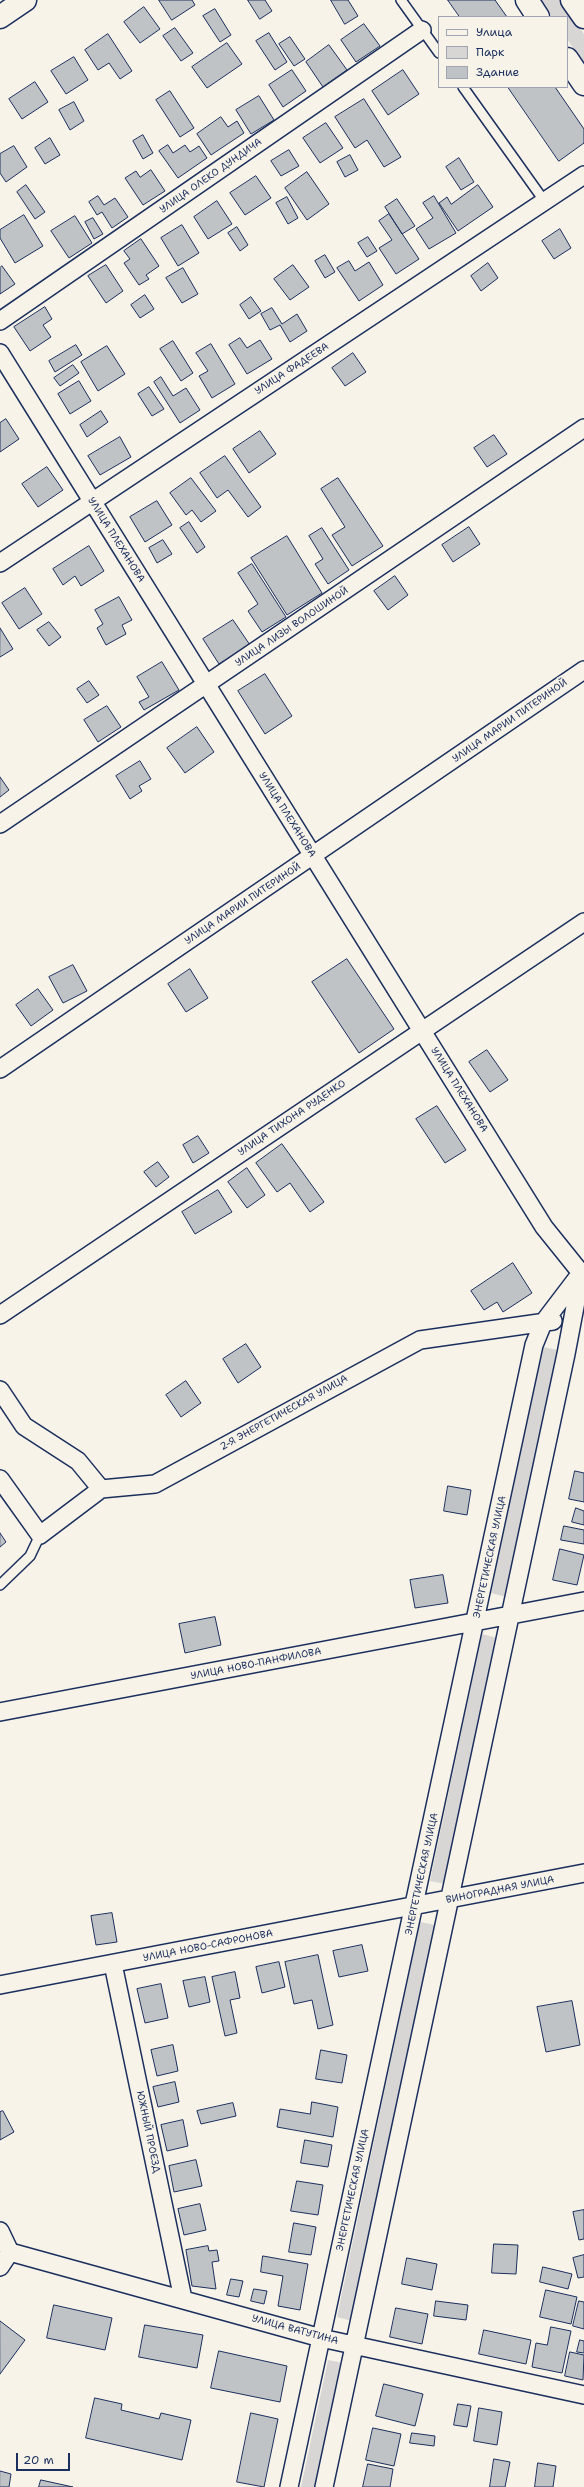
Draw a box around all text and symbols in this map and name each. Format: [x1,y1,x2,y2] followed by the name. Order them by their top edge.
[438,16,568,88] legend
[476,24,512,40] text: Улица
[476,44,504,60] text: Парк
[476,64,519,80] text: Здание
[158,136,264,216] street label: УЛИЦА ОЛЕКО ДУНДИЧА
[253,341,331,397] street label: УЛИЦА ФАДЕЕВА
[85,495,147,585] street label: УЛИЦА ПЛЕХАНОВА
[233,585,351,669] street label: УЛИЦА ЛИЗЫ ВОЛОШИНОЙ
[450,677,570,765] street label: УЛИЦА МАРИИ ПИТЕРИНОЙ
[256,770,318,860] street label: УЛИЦА ПЛЕХАНОВА
[183,861,303,947] street label: УЛИЦА МАРИИ ПИТЕРИНОЙ
[428,1045,490,1135] street label: УЛИЦА ПЛЕХАНОВА
[236,1077,348,1159] street label: УЛИЦА ТИХОНА РУДЕНКО
[218,1373,350,1453] street label: 2-Я ЭНЕРГЕТИЧЕСКАЯ УЛИЦА
[471,1495,509,1619] street label: ЭНЕРГЕТИЧЕСКАЯ УЛИЦА
[190,1645,322,1683] street label: УЛИЦА НОВО-ПАНФИЛОВА
[403,1812,441,1936] street label: ЭНЕРГЕТИЧЕСКАЯ УЛИЦА
[445,1874,555,1906] street label: ВИНОГРАДНАЯ УЛИЦА
[142,1928,274,1964] street label: УЛИЦА НОВО-САФРОНОВА
[133,2090,163,2174] street label: ЮЖНЫЙ ПРОЕЗД
[334,2128,372,2252] street label: ЭНЕРГЕТИЧЕСКАЯ УЛИЦА
[250,2313,340,2347] street label: УЛИЦА ВАТУТИНА
[18,2445,72,2471] scale bar
[23,2452,54,2468] text: 20 m

